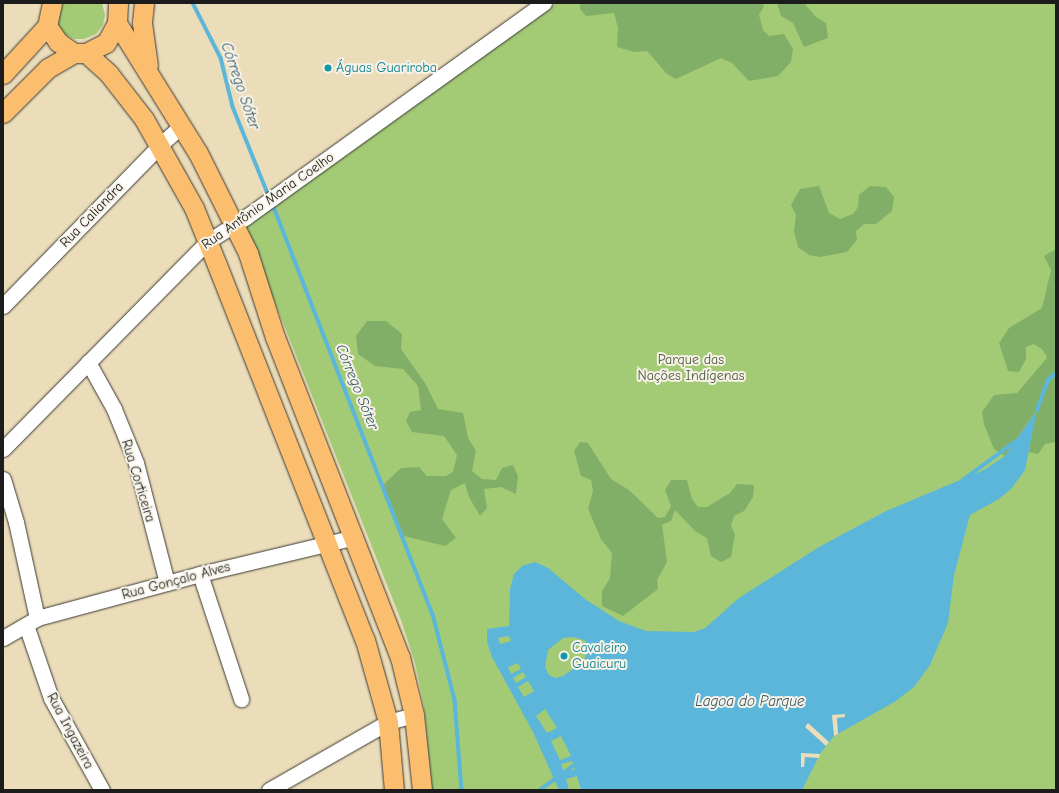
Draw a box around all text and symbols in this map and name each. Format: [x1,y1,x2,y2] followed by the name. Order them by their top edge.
[217,40,263,132] water label: Córrego Sóter
[336,60,437,76] place label: Águas Guariroba
[323,63,333,73] marker: Águas Guariroba
[199,149,337,253] street label: Rua Antônio Maria Coelho
[57,179,127,251] street label: Rua Caliandra
[332,341,382,433] water label: Córrego Sóter
[637,352,745,384] park label: Parque das Nações Indígenas
[117,438,159,524] street label: Rua Corticeira
[120,558,232,604] street label: Rua Gonçalo Alves
[572,640,627,672] place label: Cavaleiro Guaicuru
[559,651,569,661] marker: Cavaleiro Guaicuru
[43,690,97,772] street label: Rua Ingazeira
[695,693,805,711] water label: Lagoa do Parque

